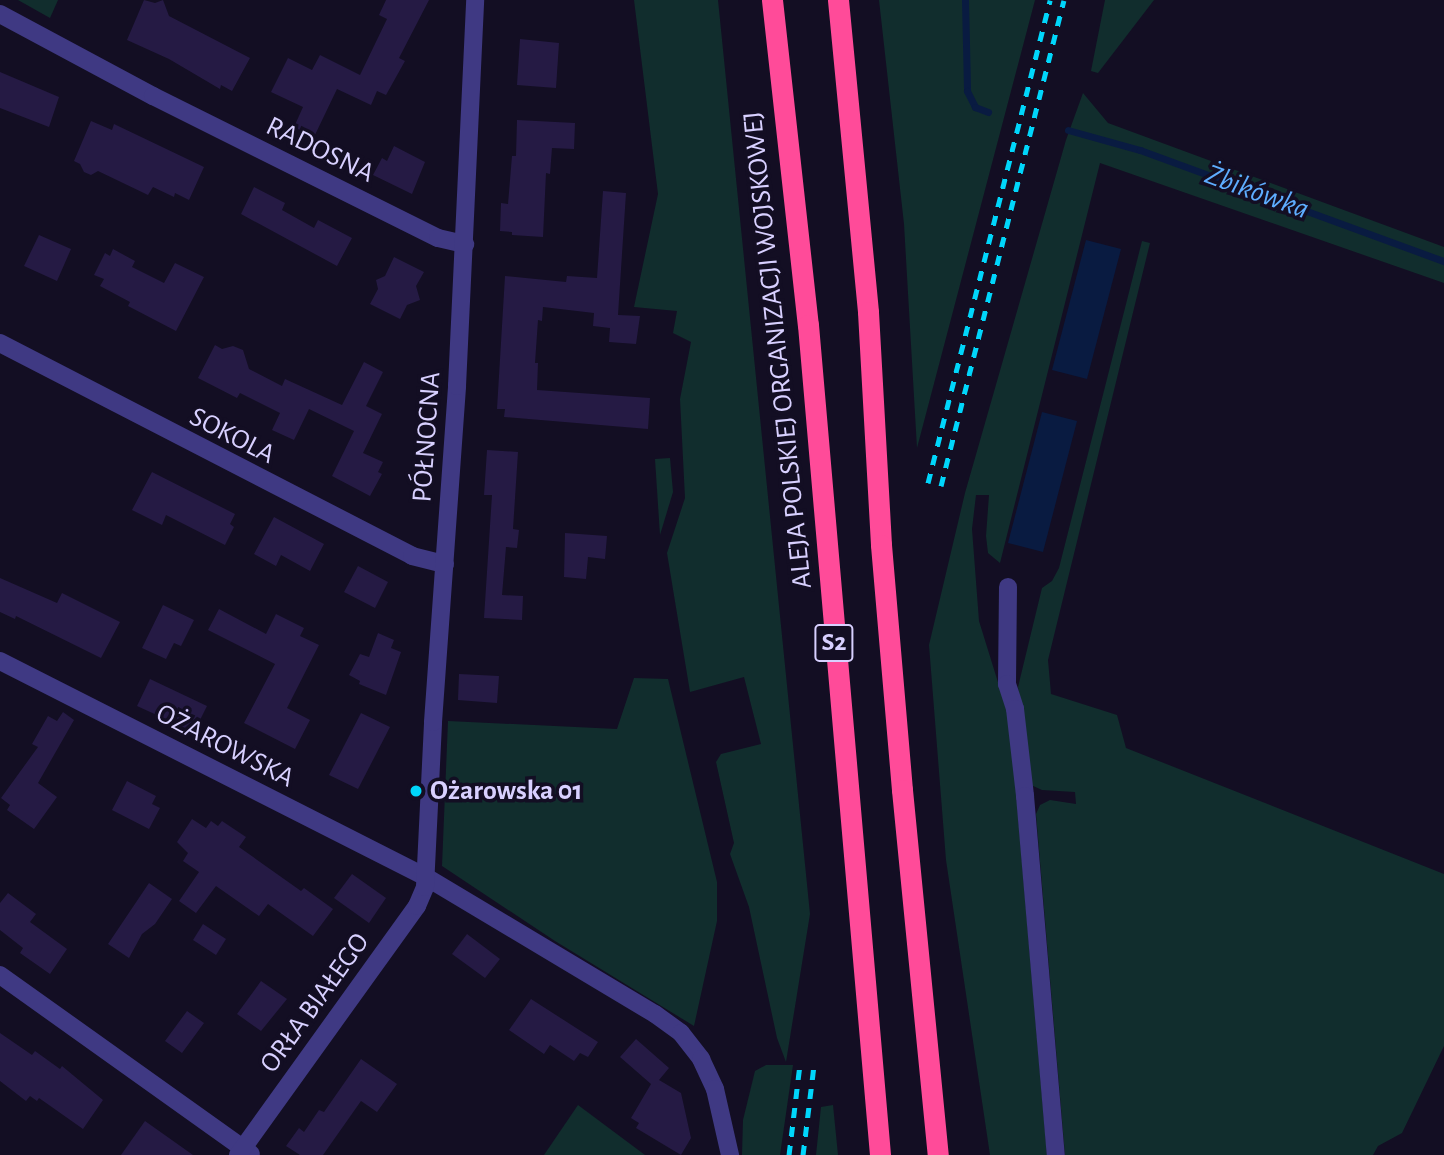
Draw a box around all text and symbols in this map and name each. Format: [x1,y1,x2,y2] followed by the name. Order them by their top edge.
[260,109,380,191] street label: RADOSNA
[736,110,820,590] street label: ALEJA POLSKIEJ ORGANIZACJI WOJSKOWEJ
[1200,157,1314,227] water label: Żbikówka
[406,371,448,503] street label: PÓŁNOCNA
[184,400,280,472] street label: SOKOLA
[813,621,855,666] road number: S2
[150,697,300,795] street label: OŻAROWSKA
[430,774,582,808] place label: Ożarowska 01
[408,783,424,799] marker: Ożarowska 01
[253,927,377,1079] street label: ORŁA BIAŁEGO

